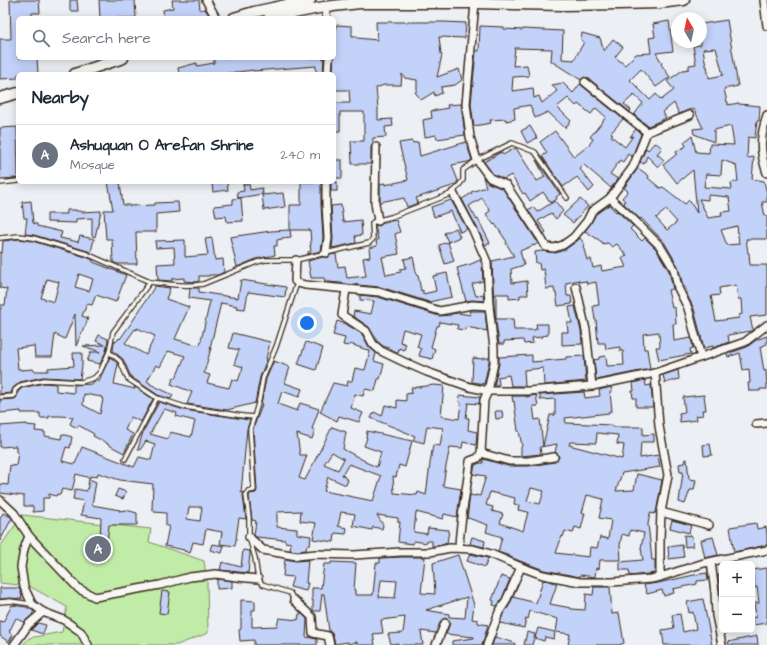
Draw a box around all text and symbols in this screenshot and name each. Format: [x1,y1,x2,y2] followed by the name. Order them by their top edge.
[671,12,707,48] north arrow
[16,16,336,60] search box
[30,27,52,49] icon: search
[62,28,151,49] text: Search here
[32,86,89,110] text: Nearby
[70,135,254,156] text: Ashuquan O Arefan Shrine
[41,146,49,164] text: A
[280,146,320,164] text: 240 m
[70,156,115,174] text: Mosque
[297,313,317,333] your location
[85,534,111,564] pin: A
[719,561,755,633] map controls
[719,561,755,597] button: +
[719,597,755,633] button: −

